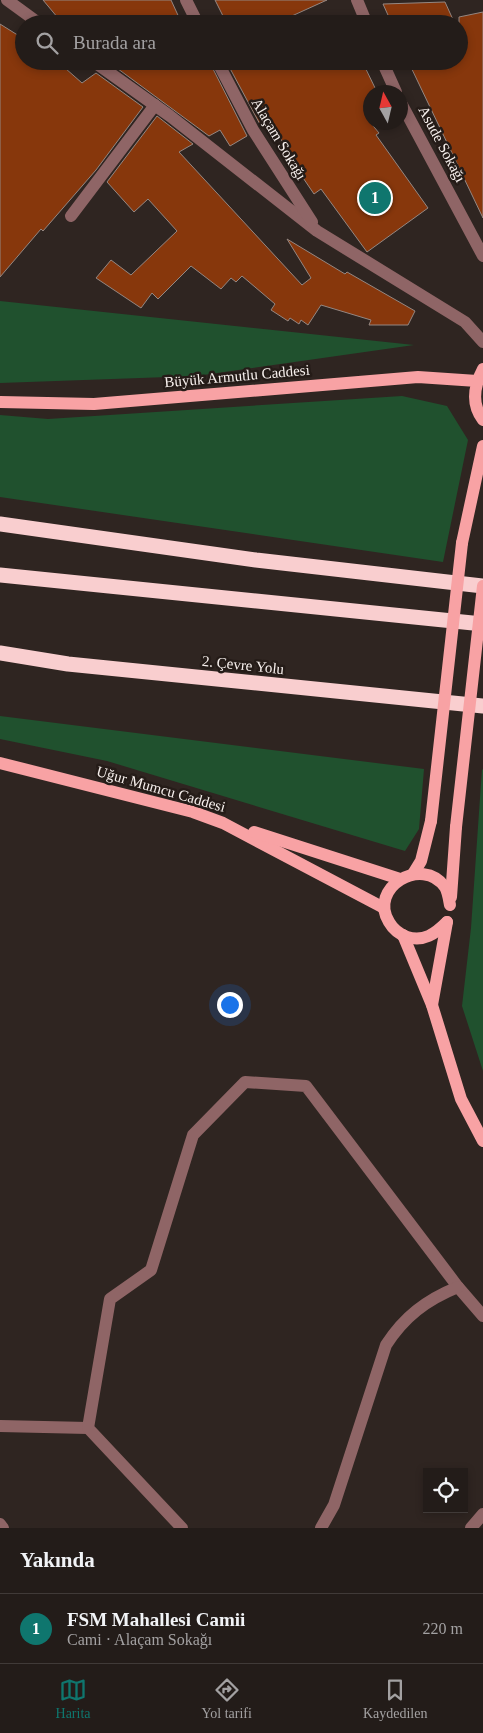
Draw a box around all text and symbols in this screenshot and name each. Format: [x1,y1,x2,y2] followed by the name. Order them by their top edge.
[15,15,468,70] search box
[33,29,61,57] icon: search
[73,32,156,53] text: Burada ara
[363,85,408,130] north arrow
[248,95,310,183] street label: Alaçam Sokağı
[415,103,469,185] street label: Asude Sokağı
[359,179,391,217] pin: 1
[164,362,310,390] street label: Büyük Armutlu Caddesi
[201,653,285,677] street label: 2. Çevre Yolu
[95,763,227,815] street label: Uğur Mumcu Caddesi
[217,992,243,1018] your location
[423,1468,468,1513] map controls
[423,1468,468,1513] button: locate
[20,1548,95,1572] text: Yakında
[67,1609,245,1630] text: FSM Mahallesi Camii
[32,1620,40,1637] text: 1
[423,1620,463,1637] text: 220 m
[67,1631,212,1648] text: Cami · Alaçam Sokağı
[56,1676,91,1722] tab: Harita
[202,1676,252,1722] tab: Yol tarifi
[363,1676,427,1722] tab: Kaydedilen

